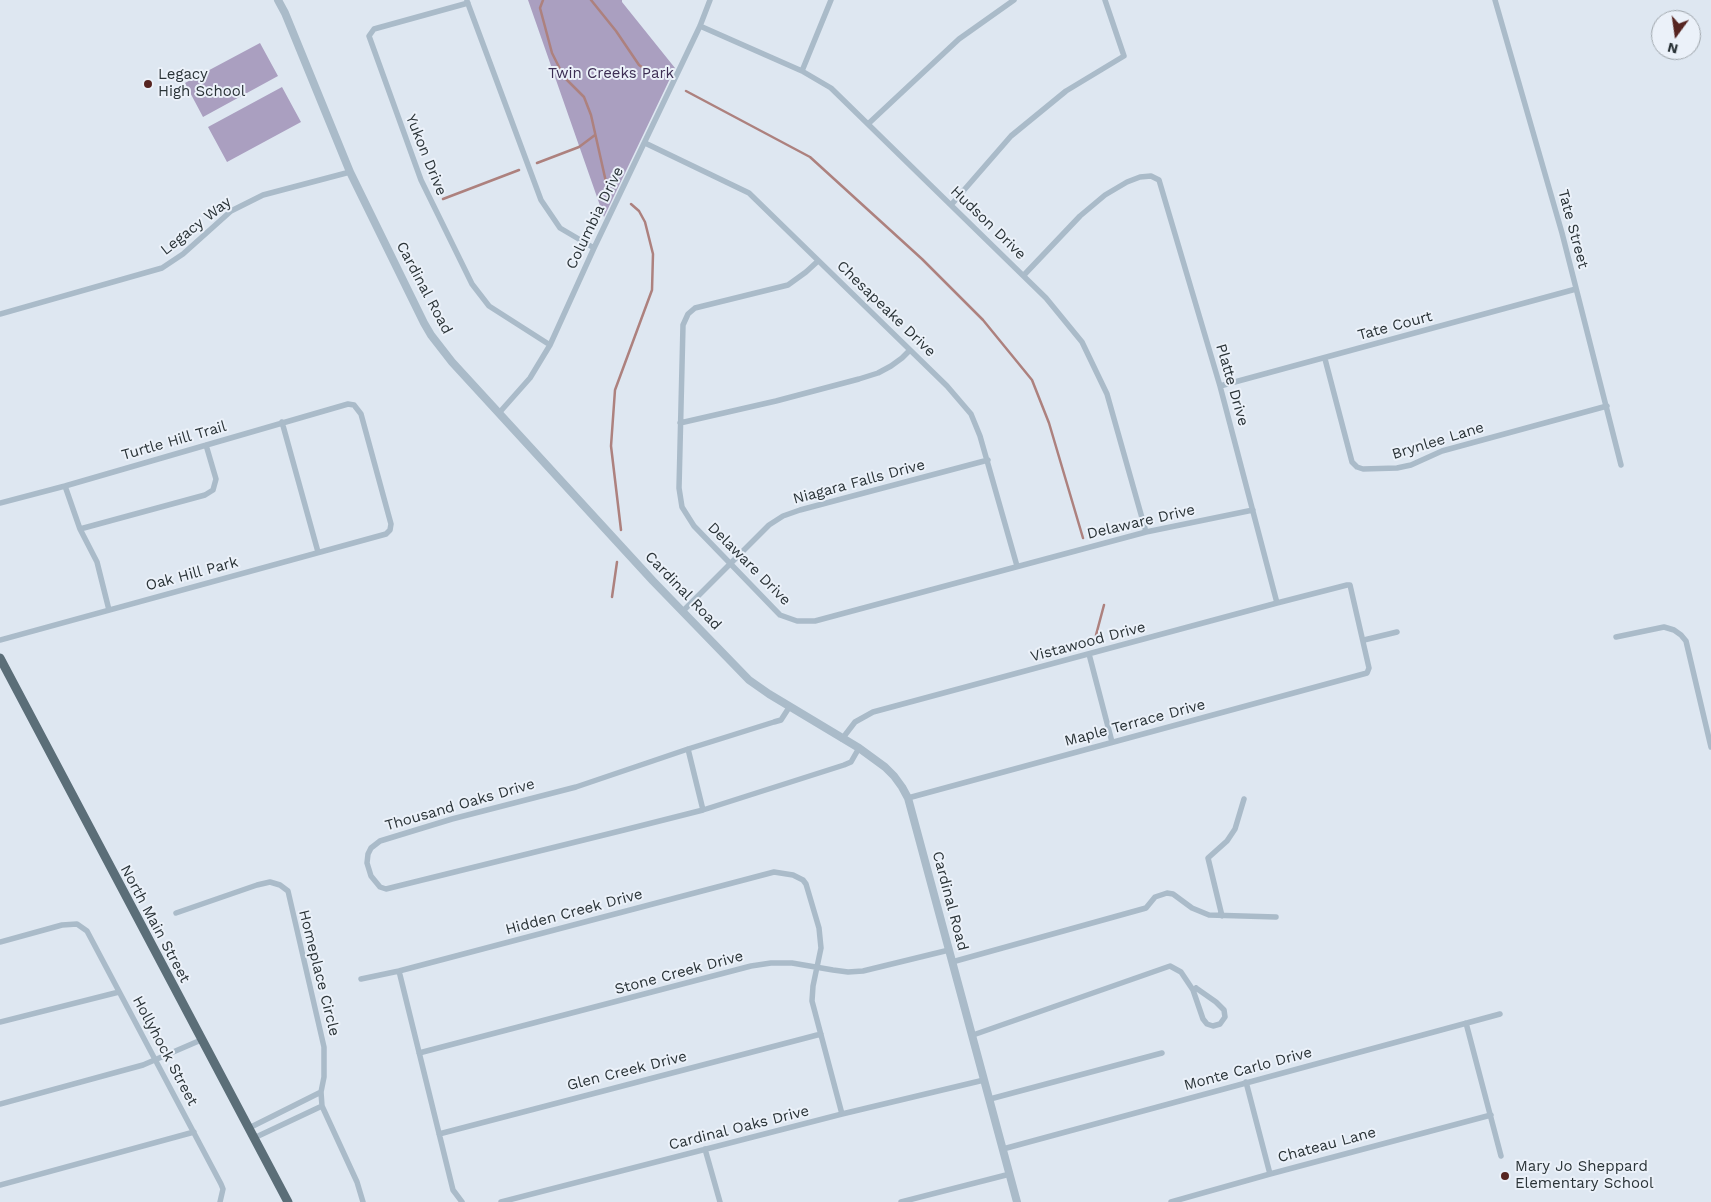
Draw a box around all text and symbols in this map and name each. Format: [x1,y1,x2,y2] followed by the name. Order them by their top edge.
[1651,10,1701,60] north arrow
[1666,40,1680,58] text: N
[548,65,674,83] park label: Twin Creeks Park
[158,66,245,101] place label: Legacy High School
[142,78,154,90] marker: Legacy High School
[402,112,450,198] street label: Yukon Drive
[562,164,628,272] street label: Columbia Drive
[946,182,1030,264] street label: Hudson Drive
[1554,188,1592,270] street label: Tate Street
[157,193,235,259] street label: Legacy Way
[392,239,456,337] street label: Cardinal Road
[833,257,939,361] street label: Chesapeake Drive
[1356,307,1434,345] street label: Tate Court
[1212,342,1252,428] street label: Platte Drive
[120,417,228,465] street label: Turtle Hill Trail
[1390,418,1486,464] street label: Brynlee Lane
[791,456,927,508] street label: Niagara Falls Drive
[1085,501,1197,543] street label: Delaware Drive
[704,519,794,609] street label: Delaware Drive
[641,548,725,634] street label: Cardinal Road
[144,553,240,595] street label: Oak Hill Park
[1029,618,1147,666] street label: Vistawood Drive
[1063,696,1207,750] street label: Maple Terrace Drive
[383,775,537,835] street label: Thousand Oaks Drive
[928,849,972,953] street label: Cardinal Road
[116,862,194,986] street label: North Main Street
[503,885,645,939] street label: Hidden Creek Drive
[295,908,343,1038] street label: Homeplace Circle
[613,947,745,999] street label: Stone Creek Drive
[128,993,202,1109] street label: Hollyhock Street
[1182,1043,1314,1095] street label: Monte Carlo Drive
[565,1047,689,1095] street label: Glen Creek Drive
[667,1102,811,1154] street label: Cardinal Oaks Drive
[1276,1123,1378,1167] street label: Chateau Lane
[1515,1158,1654,1193] place label: Mary Jo Sheppard Elementary School
[1499,1170,1511,1182] marker: Mary Jo Sheppard Elementary School

